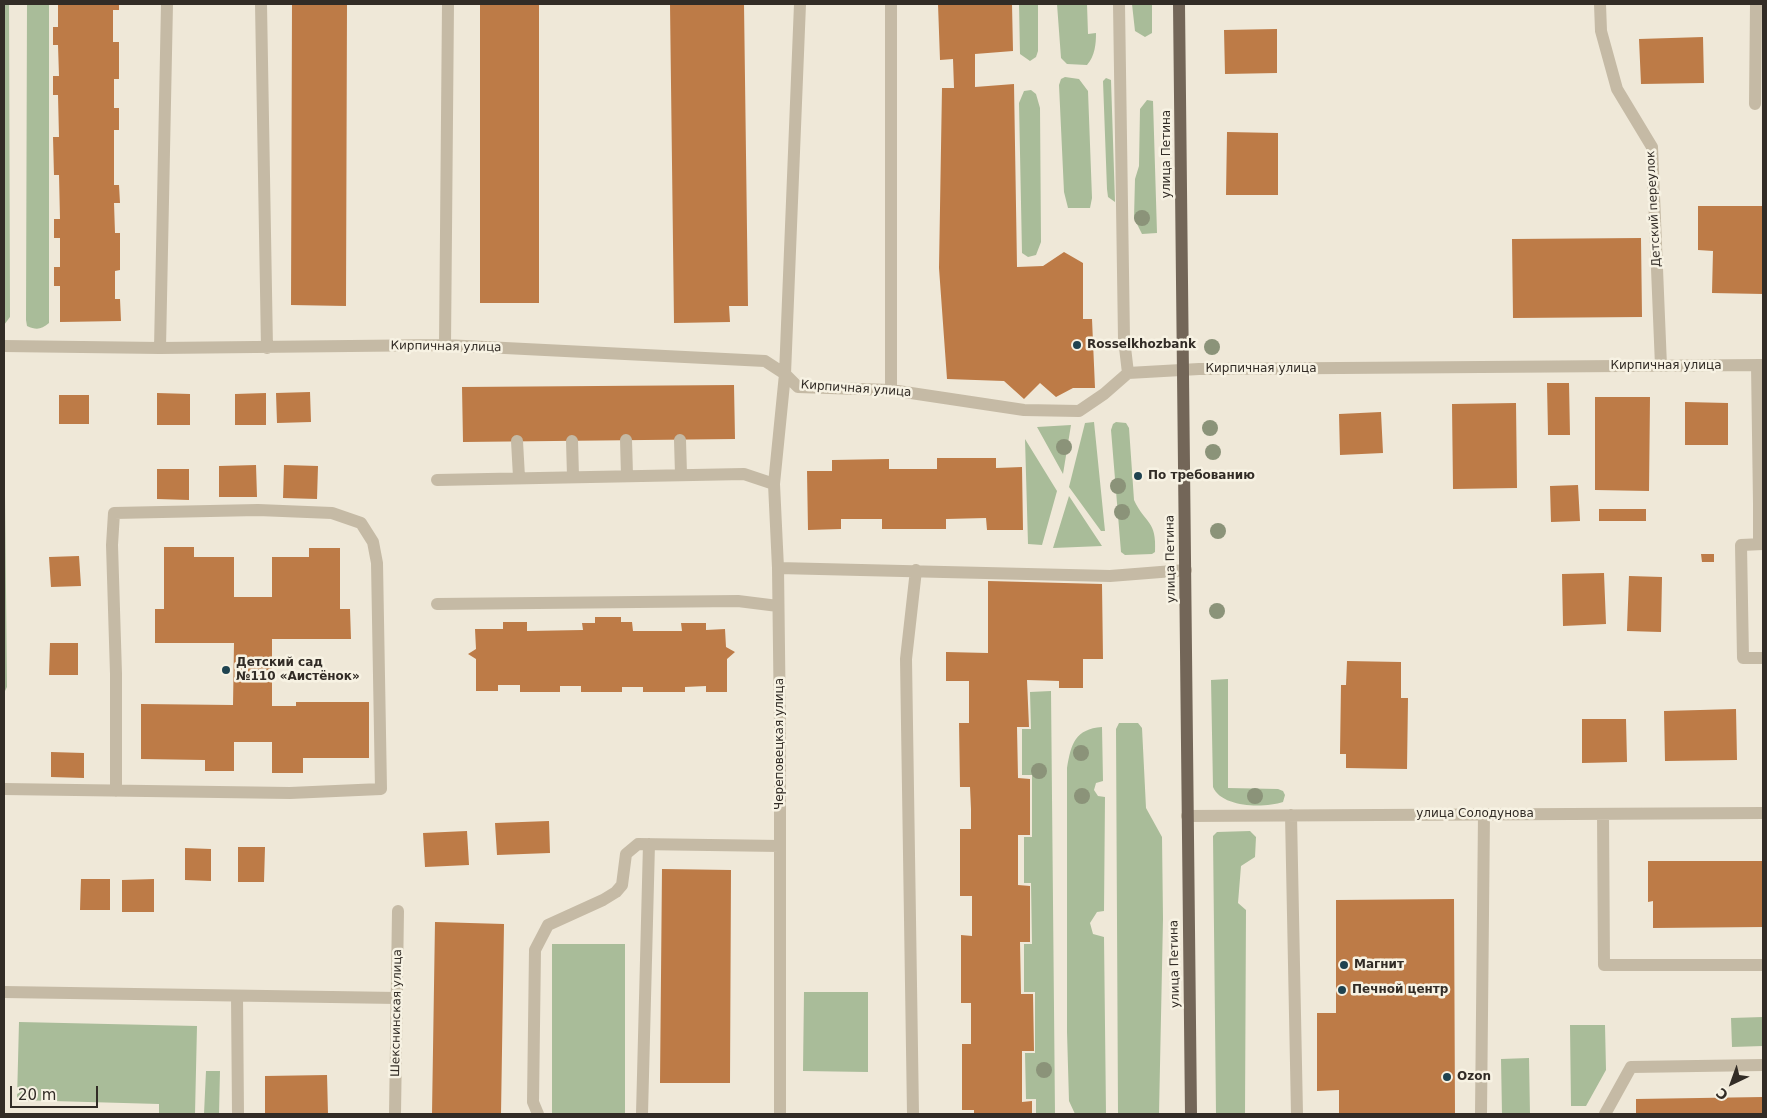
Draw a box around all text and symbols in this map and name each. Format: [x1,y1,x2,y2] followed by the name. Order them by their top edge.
[1160,110,1174,198] street label: улица Петина
[1644,150,1664,268] street label: Детский переулок
[1087,338,1196,352] place label: Rosselkhozbank
[390,339,502,355] street label: Кирпичная улица
[1071,339,1083,351] marker: Rosselkhozbank
[1611,359,1721,373] street label: Кирпичная улица
[1206,362,1316,376] street label: Кирпичная улица
[800,378,912,400] street label: Кирпичная улица
[1148,469,1255,483] place label: По требованию
[1132,470,1144,482] marker: По требованию
[1163,515,1179,603] street label: улица Петина
[236,656,360,684] place label: Детский сад №110 «Аистёнок»
[220,664,232,676] marker: Детский сад №110 «Аистёнок»
[773,678,787,810] street label: Череповецкая улица
[1416,807,1534,821] street label: улица Солодунова
[1167,920,1183,1008] street label: улица Петина
[389,949,405,1077] street label: Шекснинская улица
[1354,958,1404,972] place label: Магнит
[1338,959,1350,971] marker: Магнит
[1352,983,1448,997] place label: Печной центр
[1336,984,1348,996] marker: Печной центр
[1707,1058,1757,1108] north arrow
[1457,1070,1491,1084] place label: Ozon
[1441,1071,1453,1083] marker: Ozon
[12,1076,100,1108] scale bar
[1713,1085,1731,1104] text: С
[18,1086,56,1104] text: 20 m

